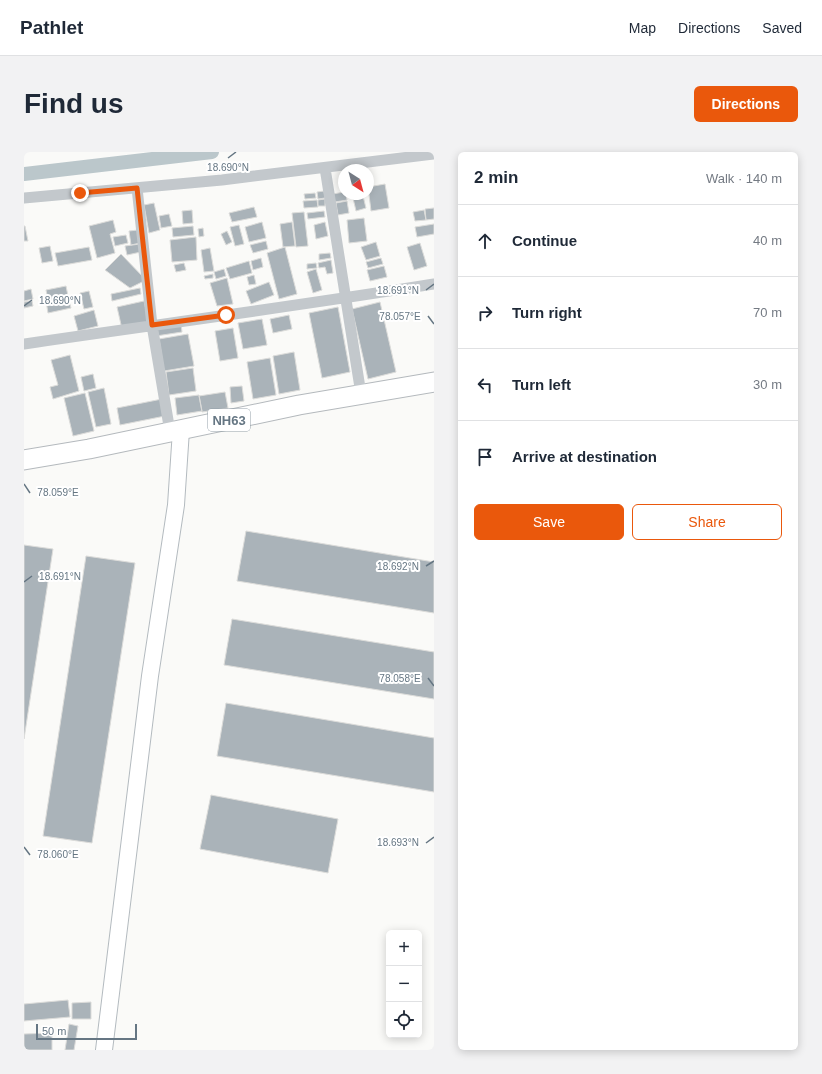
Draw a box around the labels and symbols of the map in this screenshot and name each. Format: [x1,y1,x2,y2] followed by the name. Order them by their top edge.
[207,162,249,173] text: 18.690°N
[338,164,374,200] north arrow
[71,184,89,202] route end
[377,285,419,296] text: 18.691°N
[39,295,81,306] text: 18.690°N
[217,306,235,324] route start
[379,311,421,322] text: 78.057°E
[208,409,250,431] road number: NH63
[37,487,79,498] text: 78.059°E
[377,561,419,572] text: 18.692°N
[39,571,81,582] text: 18.691°N
[379,673,421,684] text: 78.058°E
[377,837,419,848] text: 18.693°N
[37,849,79,860] text: 78.060°E
[36,1022,137,1041] scale bar

